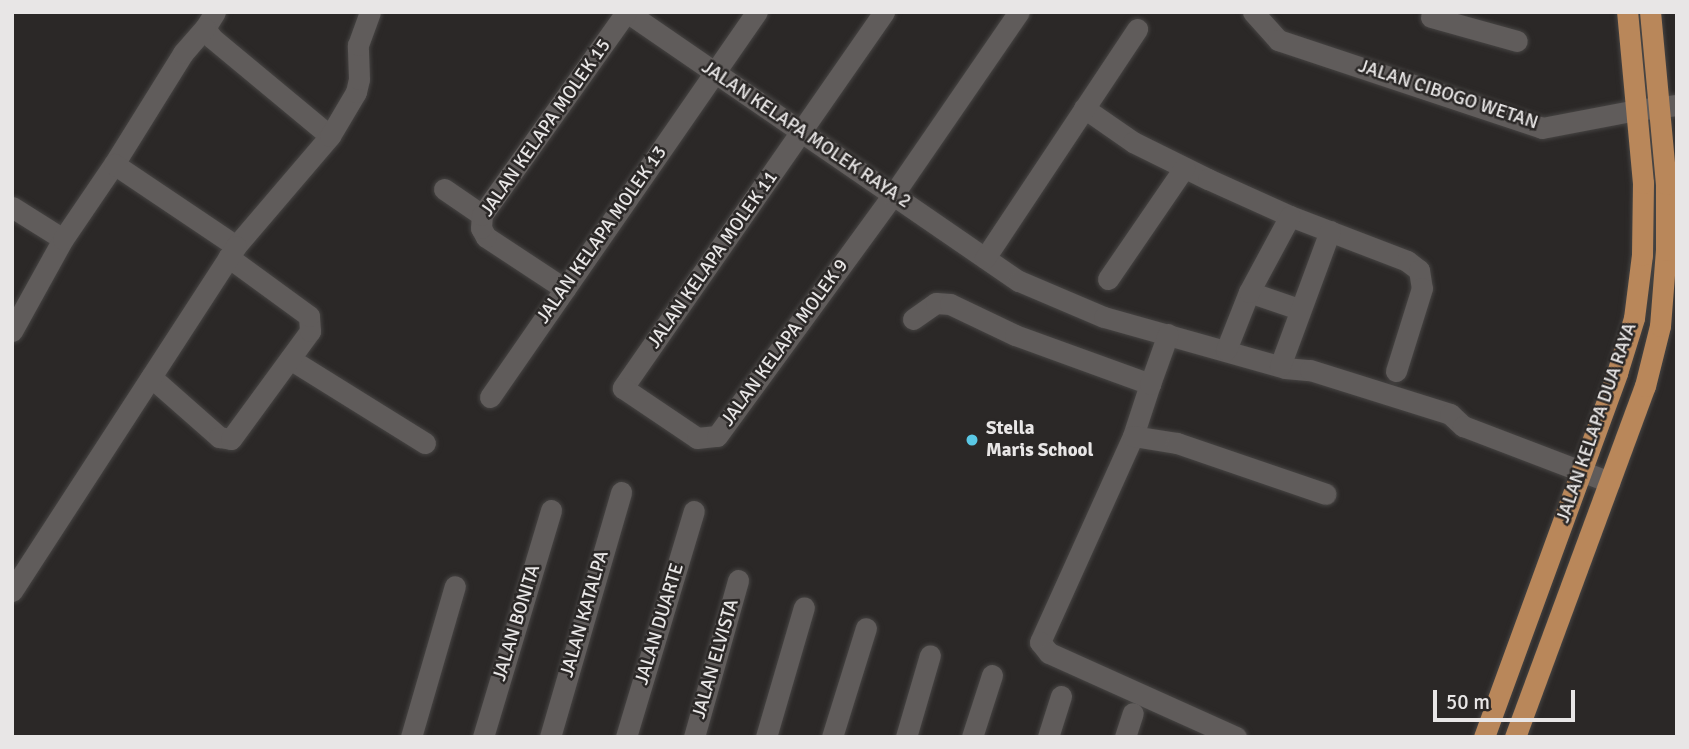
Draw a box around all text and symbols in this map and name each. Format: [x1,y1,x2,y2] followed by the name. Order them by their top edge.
[476,35,616,221] street label: JALAN KELAPA MOLEK 15
[1355,55,1541,135] street label: JALAN CIBOGO WETAN
[697,56,915,214] street label: JALAN KELAPA MOLEK RAYA 2
[532,142,672,328] street label: JALAN KELAPA MOLEK 13
[643,167,783,353] street label: JALAN KELAPA MOLEK 11
[717,255,853,431] street label: JALAN KELAPA MOLEK 9
[1552,320,1642,526] street label: JALAN KELAPA DUA RAYA
[986,418,1093,462] place label: Stella Maris School
[964,432,980,448] marker: Stella Maris School
[556,548,614,680] street label: JALAN KATALPA
[631,561,689,687] street label: JALAN DUARTE
[489,562,545,684] street label: JALAN BONITA
[688,597,744,721] street label: JALAN ELVISTA
[1437,676,1579,720] scale bar
[1446,689,1490,715] text: 50 m

